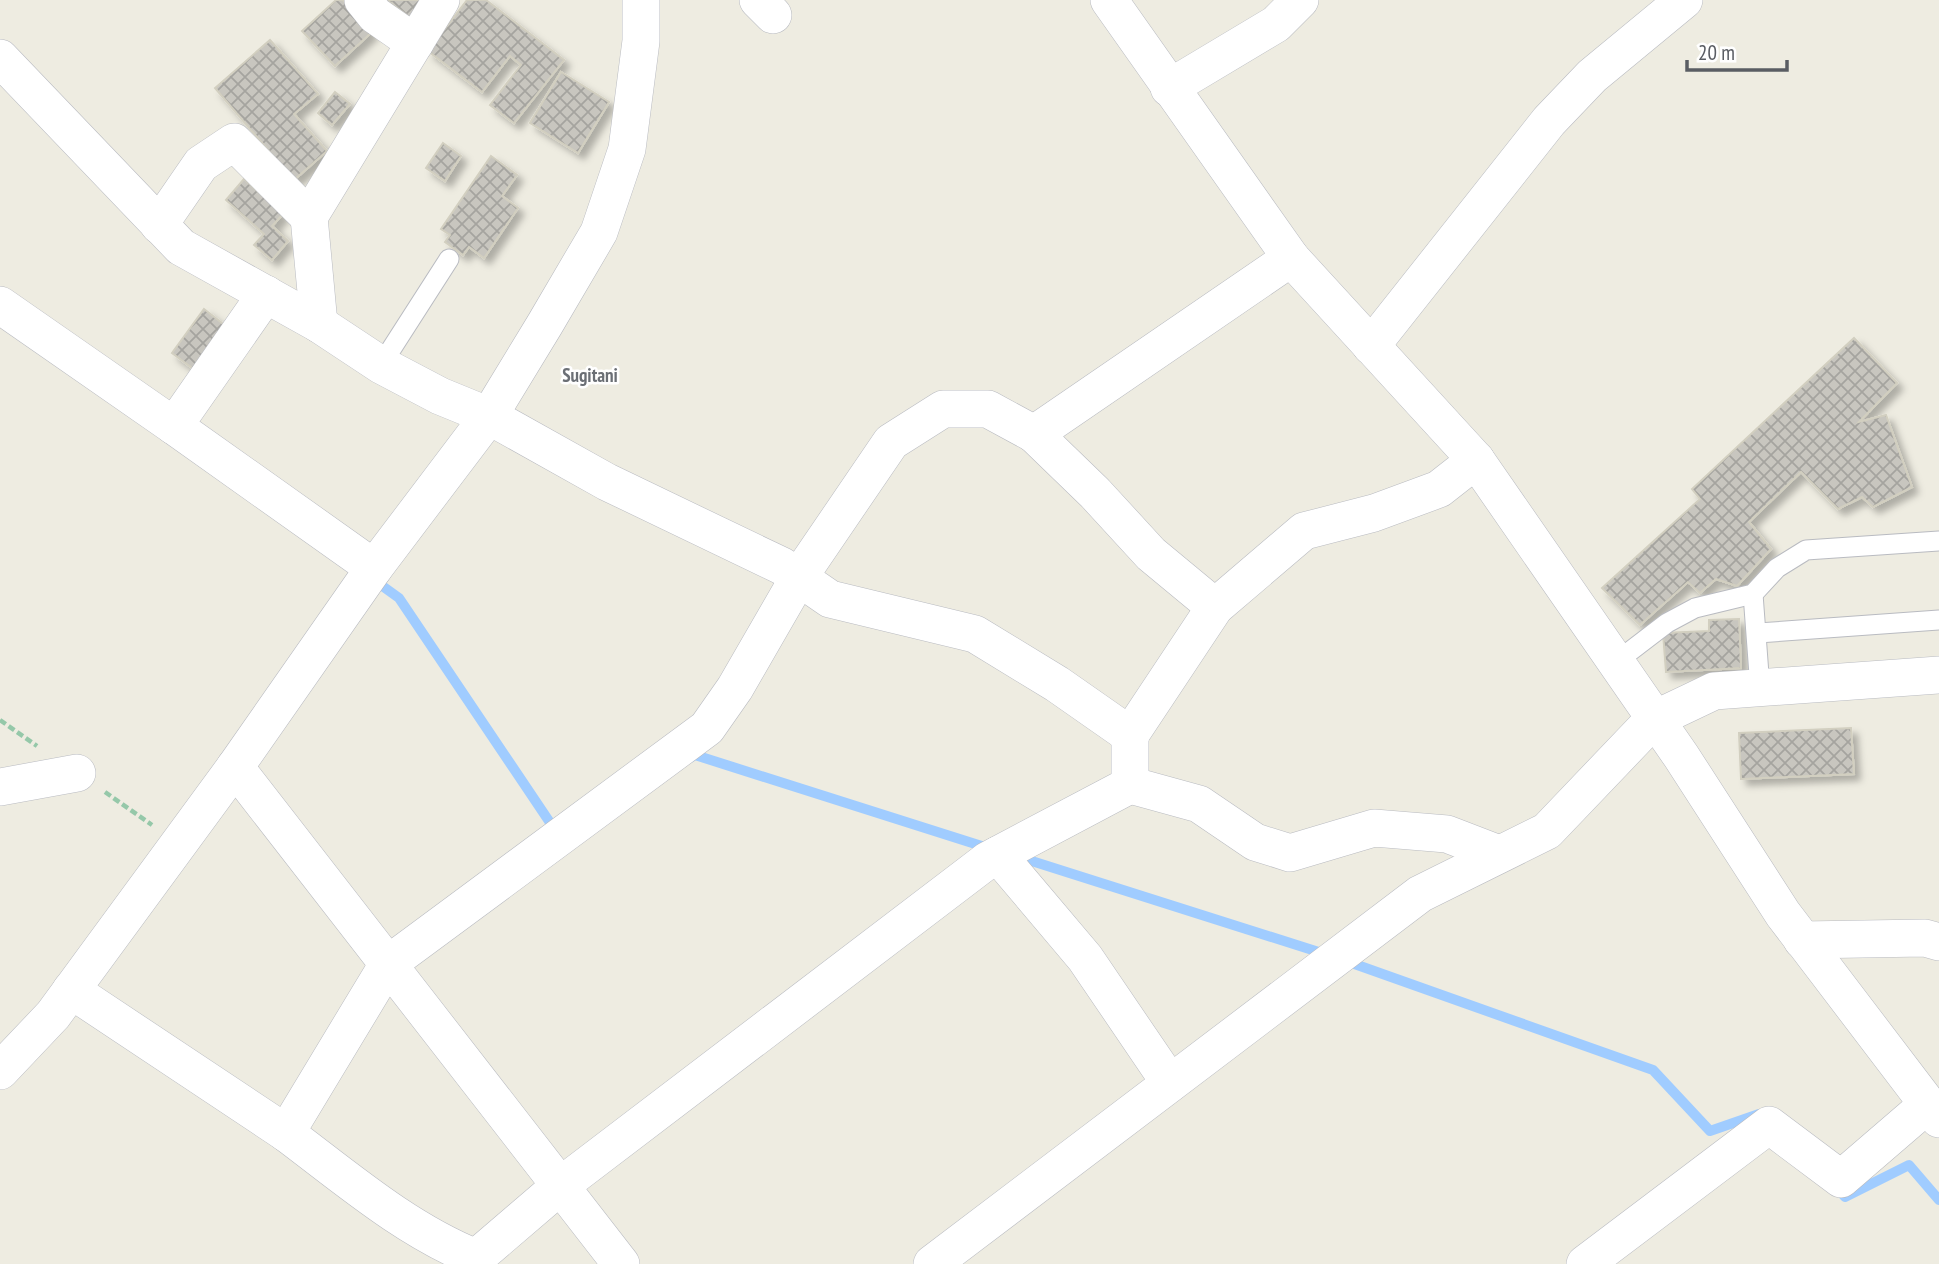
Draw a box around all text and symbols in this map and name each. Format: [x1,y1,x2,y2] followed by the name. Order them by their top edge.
[1687,28,1787,72] scale bar
[1698,39,1735,66] text: 20 m
[562,363,618,387] district label: Sugitani

